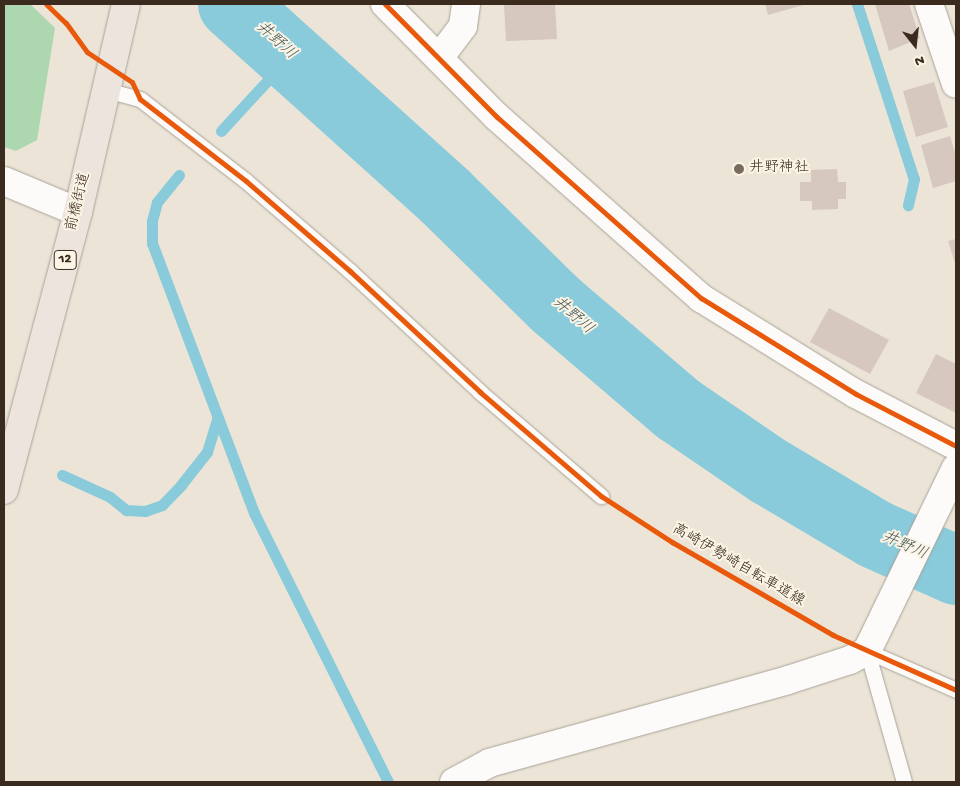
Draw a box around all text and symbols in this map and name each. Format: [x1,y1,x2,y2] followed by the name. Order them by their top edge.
[251,19,299,65] water label: 井野川
[890,20,940,70] north arrow
[913,50,926,69] text: N
[749,160,809,178] place label: 井野神社
[733,163,745,175] marker: 井野神社
[63,171,95,233] street label: 前橋街道
[52,248,78,272] road number: 12
[548,294,596,340] water label: 井野川
[669,521,807,611] street label: 高崎伊勢崎自転車道線
[878,528,930,566] water label: 井野川

